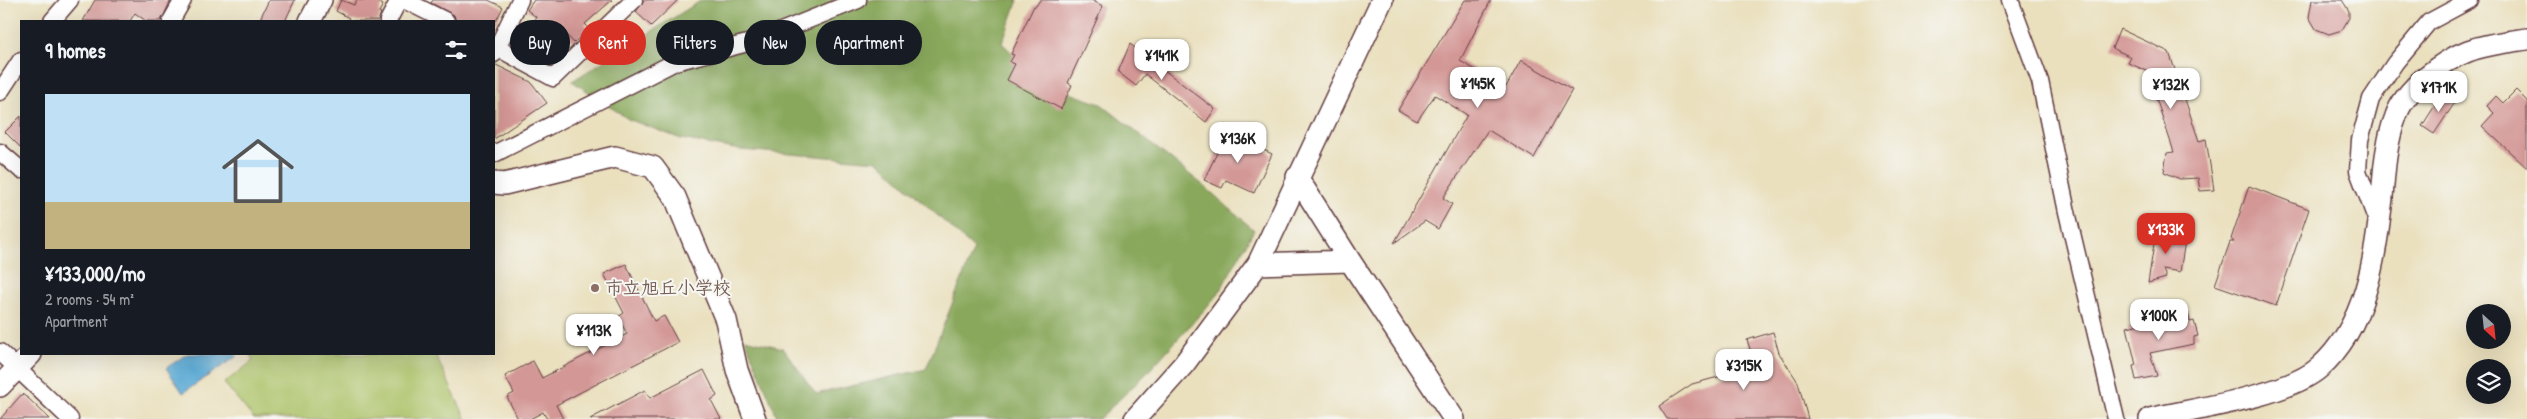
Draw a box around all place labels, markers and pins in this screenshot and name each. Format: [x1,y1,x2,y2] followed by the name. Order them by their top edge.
[1127,38,1197,81] pin: ¥141K
[1443,66,1513,109] pin: ¥145K
[2136,68,2206,110] pin: ¥132K
[2404,70,2474,113] pin: ¥171K
[1203,121,1273,164] pin: ¥136K
[2131,212,2201,255] pin: ¥133K
[605,275,731,300] place label: 市立旭丘小学校
[589,282,601,294] marker: 市立旭丘小学校
[2124,298,2194,341] pin: ¥100K
[559,314,629,356] pin: ¥113K
[1709,348,1779,391] pin: ¥315K

